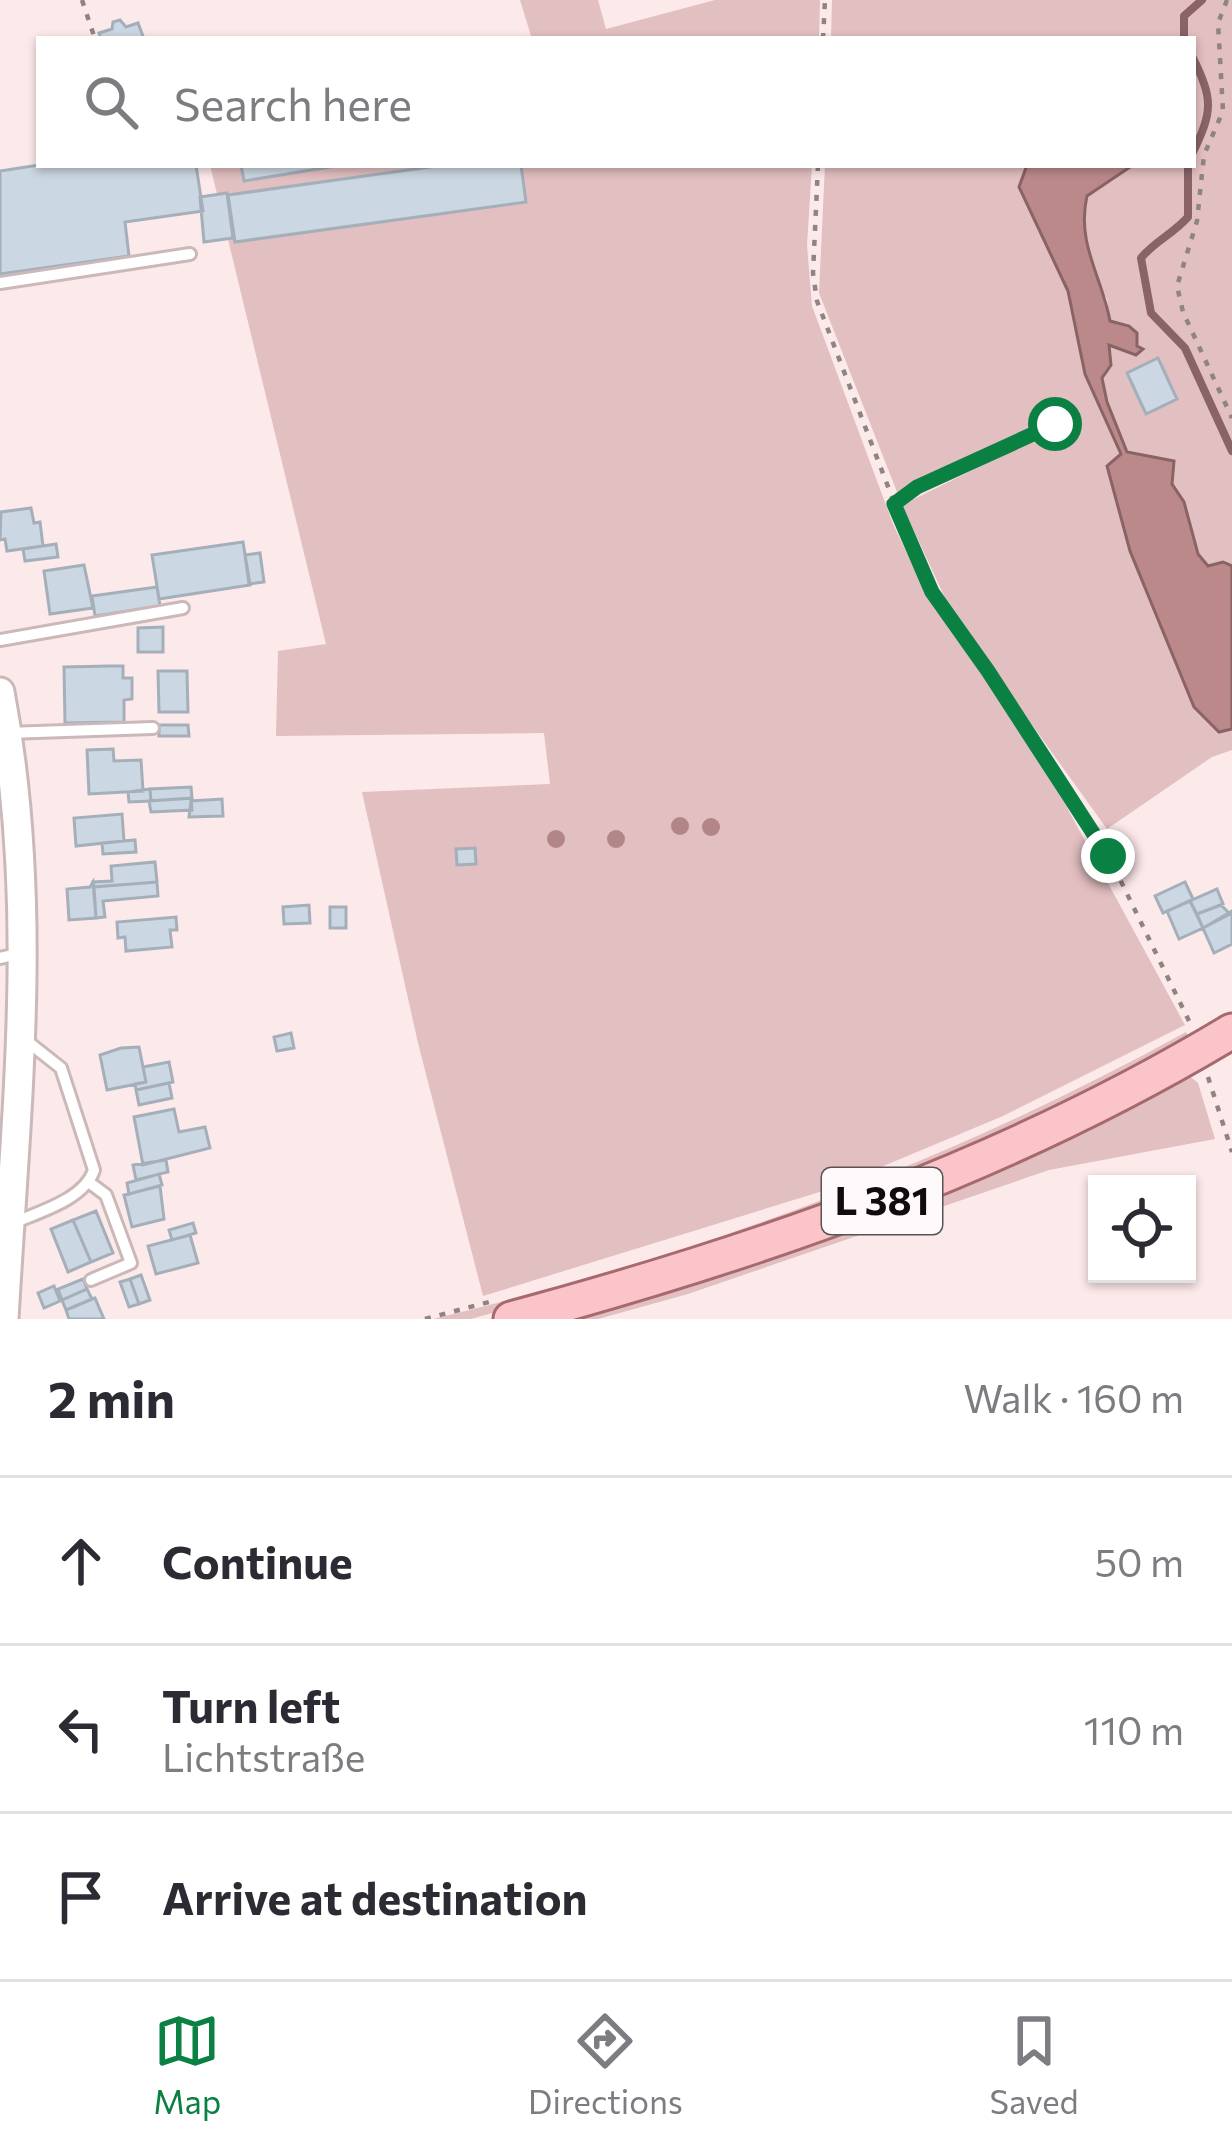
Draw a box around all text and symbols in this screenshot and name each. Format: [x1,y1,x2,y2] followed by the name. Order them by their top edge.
[36,36,1196,168] search box
[78,69,144,135] icon: search
[174,75,412,130] text: Search here
[1028,397,1082,451] route start
[1081,829,1135,883] route end
[822,1168,942,1234] road number: L 381
[1088,1175,1196,1283] map controls
[1088,1175,1196,1283] button: locate
[48,1366,175,1429] text: 2 min
[963,1373,1184,1421] text: Walk · 160 m
[48,1528,114,1594] icon: ahead
[162,1533,353,1588] text: Continue
[1095,1537,1184,1585] text: 50 m
[162,1677,340,1732] text: Turn left
[48,1696,114,1762] icon: left
[1084,1705,1184,1753] text: 110 m
[162,1732,365,1780] text: Lichtstraße
[48,1864,114,1930] icon: arrive
[162,1869,588,1924] text: Arrive at destination
[153,2008,221,2121] tab: Map
[528,2008,683,2121] tab: Directions
[990,2008,1079,2121] tab: Saved

